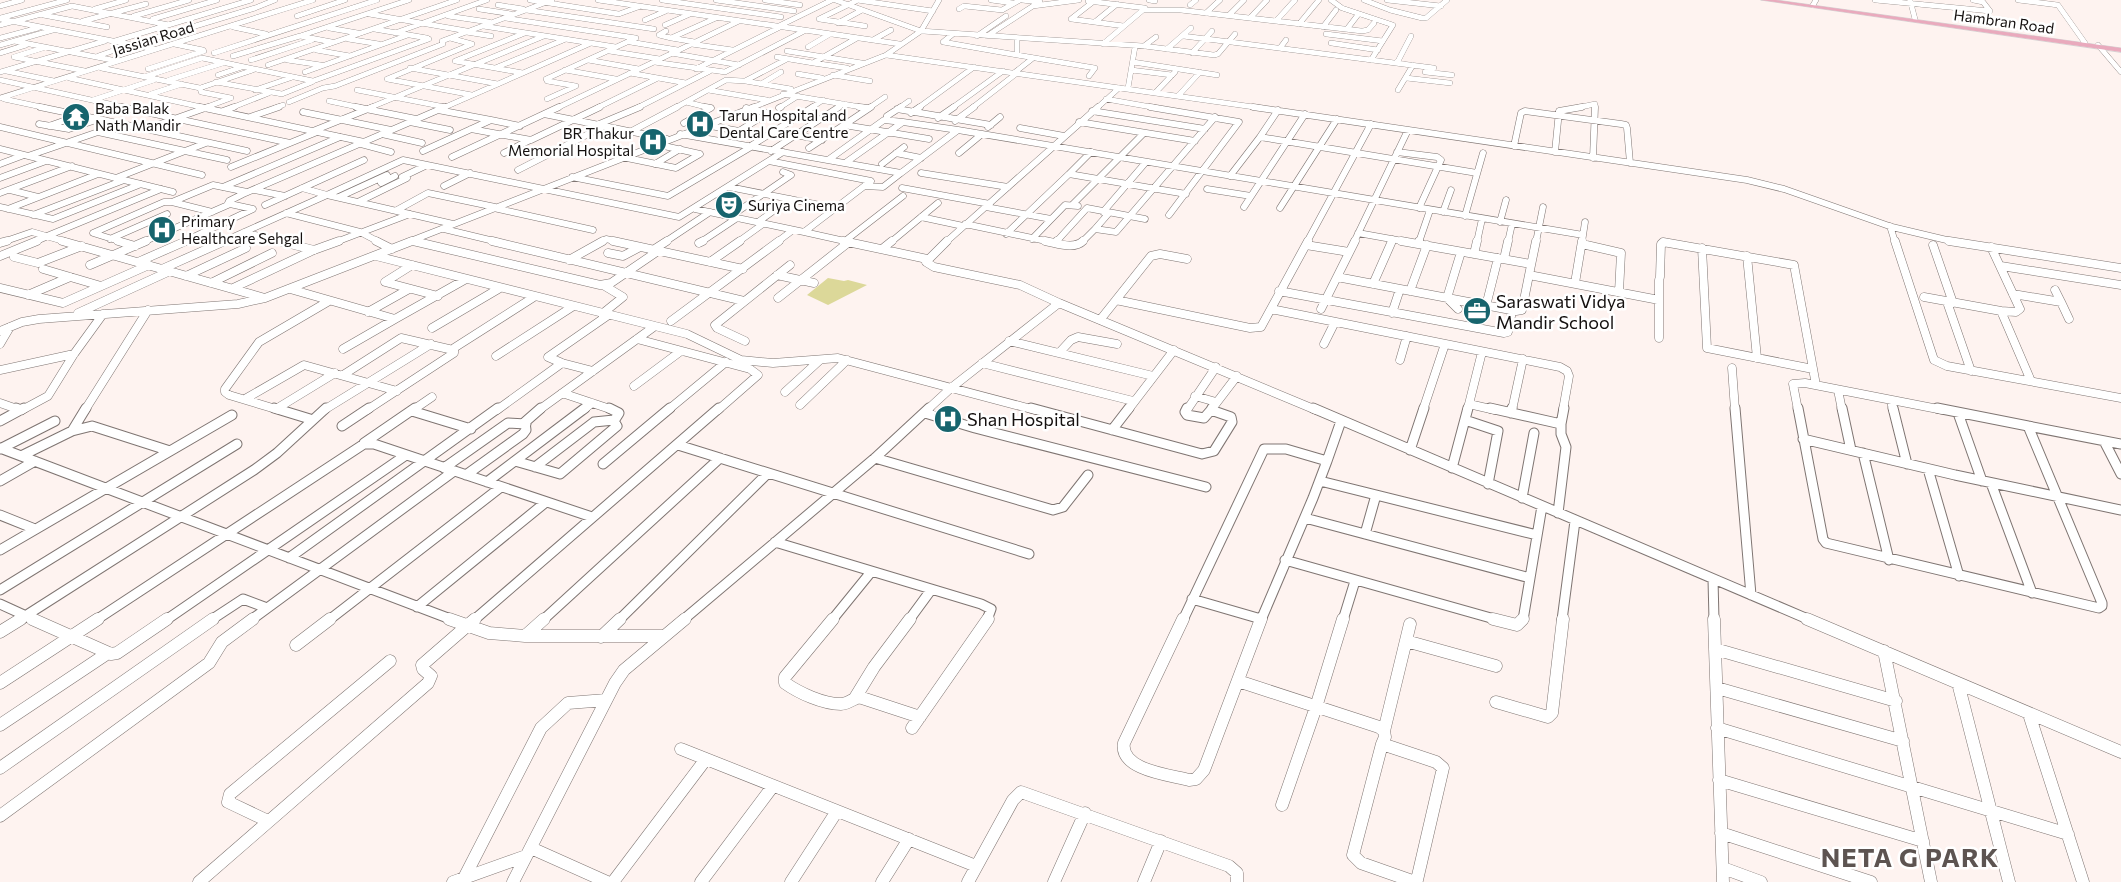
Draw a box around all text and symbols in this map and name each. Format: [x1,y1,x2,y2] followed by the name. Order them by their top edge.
[1953,5,2055,37] street label: Hambran Road
[110,17,196,59] street label: Jassian Road
[95,99,181,134] place label: Baba Balak Nath Mandir
[61,102,91,132] temple icon: Baba Balak Nath Mandir
[719,106,849,141] place label: Tarun Hospital and Dental Care Centre
[685,109,715,139] hospital icon: Tarun Hospital and Dental Care Centre
[508,124,634,159] place label: BR Thakur Memorial Hospital
[638,127,668,157] hospital icon: BR Thakur Memorial Hospital
[714,190,744,220] theatre icon: Suriya Cinema
[748,196,845,214] place label: Suriya Cinema
[181,212,303,247] place label: Primary Healthcare Sehgal
[147,215,177,245] hospital icon: Primary Healthcare Sehgal
[1496,290,1625,333] place label: Saraswati Vidya Mandir School
[1462,296,1492,326] office icon: Saraswati Vidya Mandir School
[933,404,963,434] hospital icon: Shan Hospital
[967,408,1080,430] place label: Shan Hospital
[1821,841,1999,872] district label: NETA G PARK

